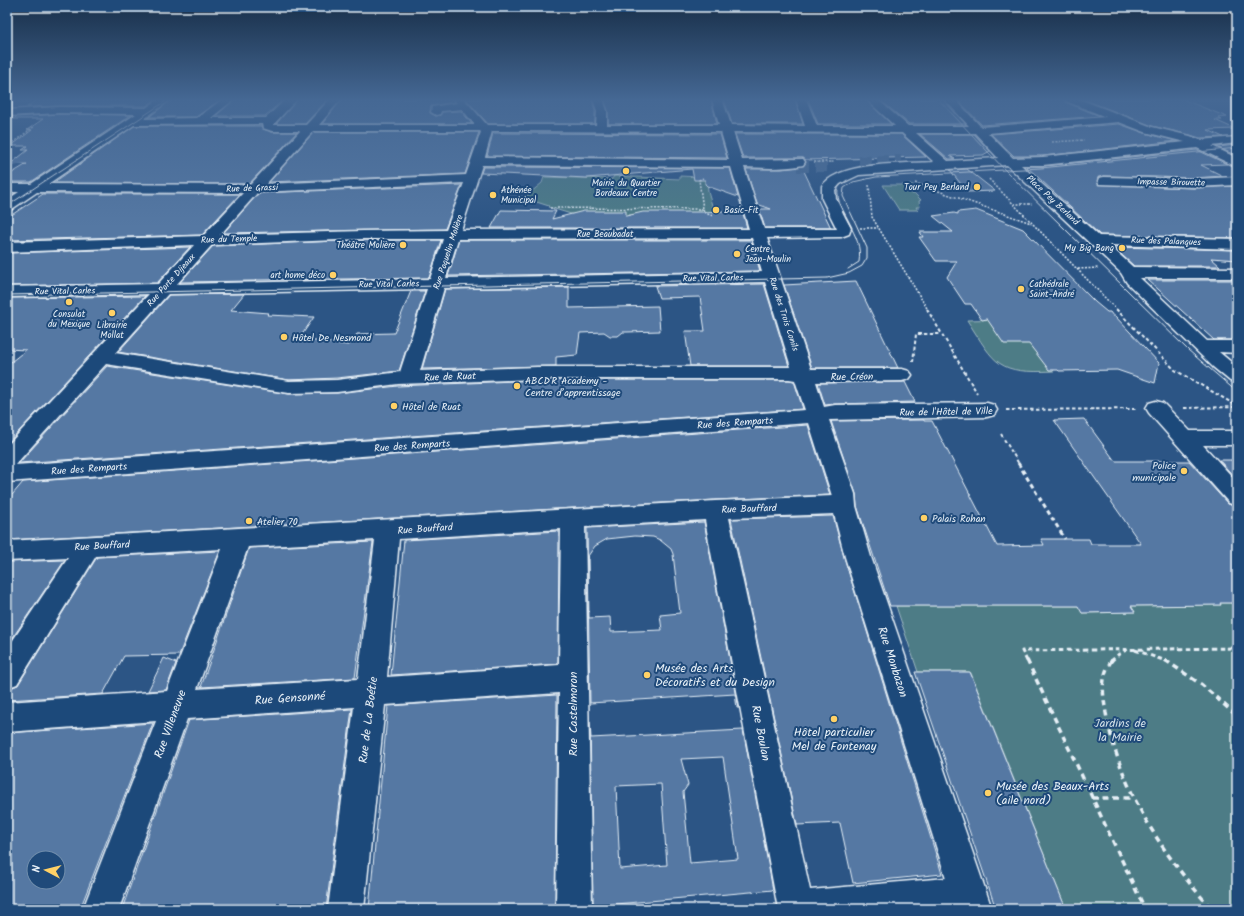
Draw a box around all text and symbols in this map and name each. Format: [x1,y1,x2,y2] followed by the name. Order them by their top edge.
[621,166,631,176] marker: Mairie du Quartier Bordeaux Centre
[1023,172,1083,229] street label: Place Pey Berland
[1137,174,1205,191] street label: Impasse Birouette
[592,176,661,201] place label: Mairie du Quartier Bordeaux Centre
[226,180,279,197] street label: Rue de Grassi
[904,180,969,195] place label: Tour Pey Berland
[972,182,982,192] marker: Tour Pey Berland
[501,183,537,208] place label: Athénée Municipal
[488,190,498,200] marker: Athénée Municipal
[724,203,759,218] place label: Basic-Fit
[711,205,721,215] marker: Basic-Fit
[429,213,468,292] street label: Rue Poquelin Molière
[577,227,634,242] street label: Rue Beaubadat
[201,231,257,248] street label: Rue du Temple
[1131,233,1201,250] street label: Rue des Palanques
[337,238,395,253] place label: Théâtre Molière
[398,240,408,250] marker: Théâtre Molière
[1064,241,1114,256] place label: My Big Bang
[745,242,791,267] place label: Centre Jean-Moulin
[1117,243,1127,253] marker: My Big Bang
[732,249,742,259] marker: Centre Jean-Moulin
[143,250,199,310] street label: Rue Porte Dijeaux
[270,268,325,283] place label: art home déco
[328,270,338,280] marker: art home déco
[683,270,743,287] street label: Rue Vital Carles
[764,275,803,353] street label: Rue des Trois Conils
[359,276,419,293] street label: Rue Vital Carles
[1029,277,1075,302] place label: Cathédrale Saint-André
[35,283,95,300] street label: Rue Vital Carles
[1016,284,1026,294] marker: Cathédrale Saint-André
[64,297,74,307] marker: Consulat du Mexique
[48,307,90,332] place label: Consulat du Mexique
[107,308,117,318] marker: Librairie Mollat
[97,318,127,343] place label: Librairie Mollat
[292,330,372,346] place label: Hôtel De Nesmond
[279,332,289,342] marker: Hôtel De Nesmond
[424,368,476,386] street label: Rue de Ruat
[831,369,874,385] street label: Rue Créon
[525,373,621,401] place label: ABCD'R Academy - Centre d’apprentissage
[512,381,522,391] marker: ABCD'R Academy - Centre d’apprentissage
[402,399,461,415] place label: Hôtel de Ruat
[389,401,399,411] marker: Hôtel de Ruat
[899,403,993,421] street label: Rue de l'Hôtel de Ville
[697,412,774,434] street label: Rue des Remparts
[374,435,451,457] street label: Rue des Remparts
[51,458,128,480] street label: Rue des Remparts
[1132,458,1176,486] place label: Police municipale
[1179,466,1189,476] marker: Police municipale
[721,500,778,518] street label: Rue Bouffard
[932,511,986,527] place label: Palais Rohan
[919,513,929,523] marker: Palais Rohan
[257,514,298,530] place label: Atelier 70
[244,516,254,526] marker: Atelier 70
[397,519,454,539] street label: Rue Bouffard
[74,537,131,555] street label: Rue Bouffard
[872,624,913,700] street label: Rue Monbazon
[655,659,775,692] place label: Musée des Arts Décoratifs et du Design
[642,670,652,680] marker: Musée des Arts Décoratifs et du Design
[564,672,583,756] street label: Rue Castelmoron
[354,675,383,765] street label: Rue de La Boétie
[149,687,192,761] street label: Rue Villeneuve
[254,687,327,710] street label: Rue Gensonné
[746,703,775,763] street label: Rue Boulan
[829,714,839,724] marker: Hôtel particulier Mel de Fontenay
[1094,714,1146,747] park label: Jardins de la Mairie
[792,723,877,756] place label: Hôtel particulier Mel de Fontenay
[996,777,1109,810] place label: Musée des Beaux-Arts (aile nord)
[983,788,993,798] marker: Musée des Beaux-Arts (aile nord)
[26,850,66,890] north arrow
[28,864,46,873] text: N

